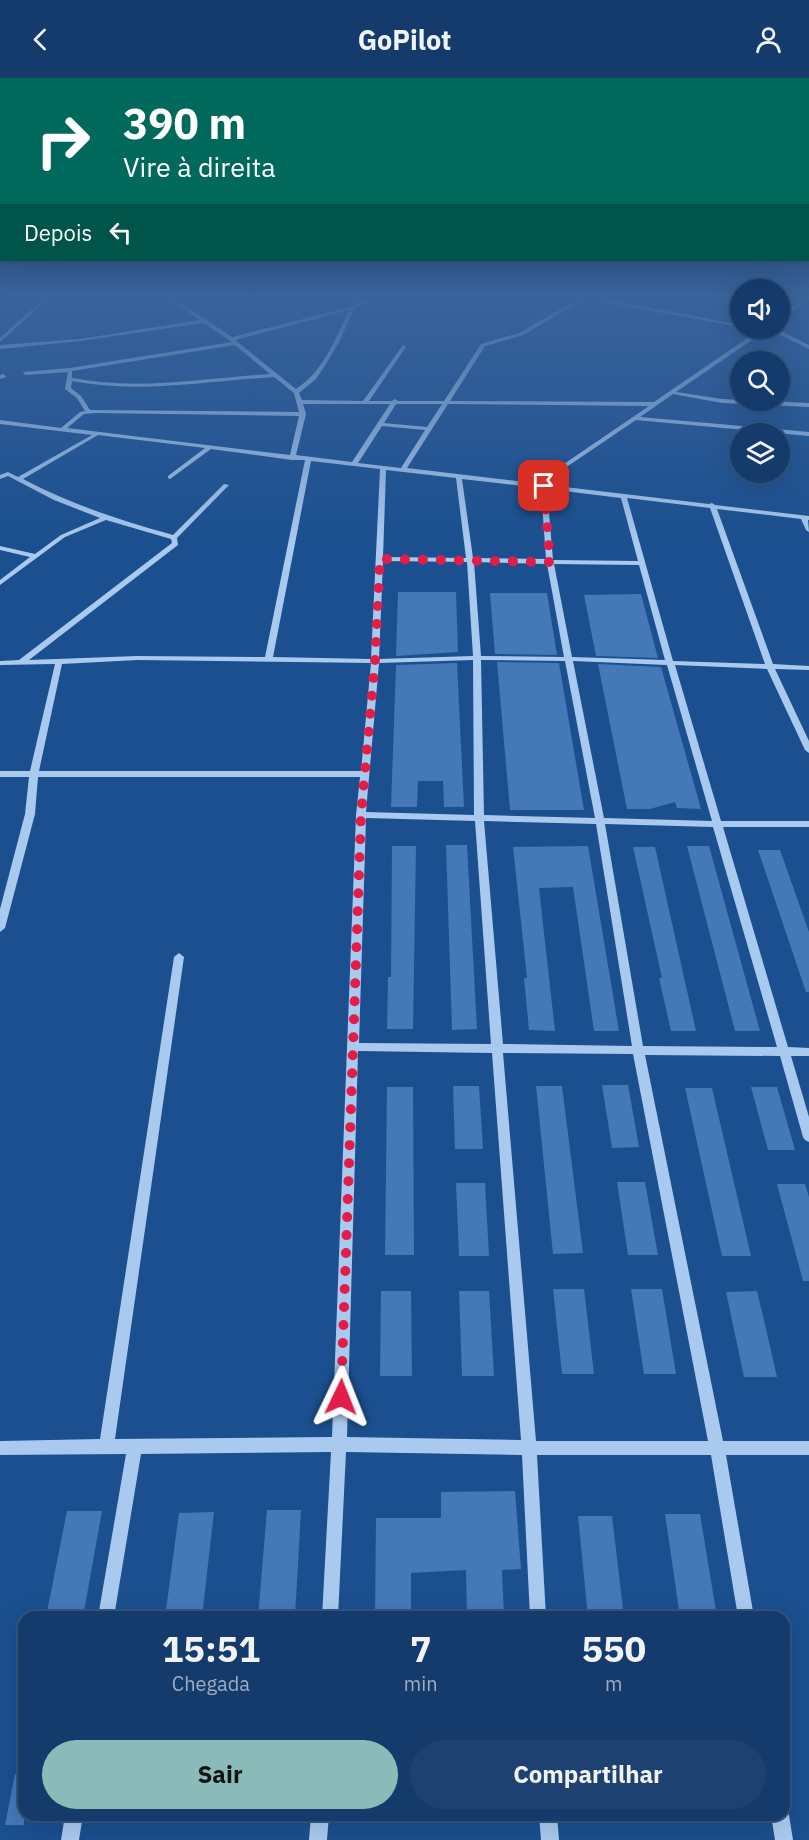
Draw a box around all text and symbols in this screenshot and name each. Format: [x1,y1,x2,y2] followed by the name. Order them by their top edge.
[358,22,451,57] text: GoPilot
[24,23,57,56] icon: back
[752,23,785,56] icon: person
[123,96,246,151] text: 390 m
[24,102,102,180] icon: right
[123,149,276,184] text: Vire à direita
[104,216,137,249] icon: left
[24,218,92,247] text: Depois
[730,279,790,483] map controls
[730,279,790,339] button: sound
[730,351,790,411] button: search
[730,423,790,483] button: layers
[518,460,569,511] pin
[527,469,560,502] icon: arrive
[309,1365,373,1429] position arrow
[162,1625,260,1672] text: 15:51
[410,1625,432,1672] text: 7
[581,1625,646,1672] text: 550
[172,1670,250,1697] text: Chegada
[404,1670,438,1697] text: min
[605,1670,623,1697] text: m
[42,1740,398,1809] button: Sair
[410,1740,766,1809] button: Compartilhar

